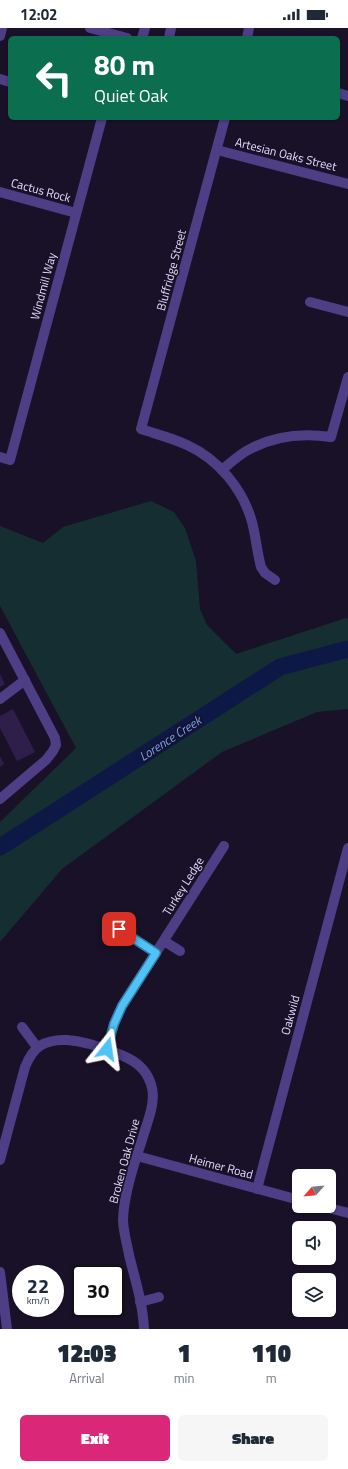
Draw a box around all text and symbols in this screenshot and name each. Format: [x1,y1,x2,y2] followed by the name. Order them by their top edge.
[20,3,57,26] text: 12:02
[94,43,155,86] text: 80 m
[28,52,80,104] icon: left
[94,82,168,109] text: Quiet Oak
[233,132,339,176] street label: Artesian Oaks Street
[9,173,73,207] street label: Cactus Rock
[151,226,191,313] street label: Bluffridge Street
[25,250,61,322] street label: Windmill Way
[135,709,207,766] water label: Lorence Creek
[157,853,209,919] street label: Turkey Ledge
[102,912,136,946] pin
[108,918,130,940] icon: arrive
[276,993,304,1037] street label: Oakwild
[86,1028,128,1070] position arrow
[104,1116,144,1206] street label: Broken Oak Drive
[187,1148,255,1184] street label: Heimer Road
[292,1169,336,1213] north arrow
[292,1169,336,1317] map controls
[292,1221,336,1265] button: sound
[72,1265,124,1317] speed limit sign: 30
[27,1270,49,1301] text: 22
[292,1273,336,1317] button: layers
[27,1293,49,1308] text: km/h
[57,1335,117,1371] text: 12:03
[177,1335,191,1371] text: 1
[251,1335,291,1371] text: 110
[69,1368,104,1388] text: Arrival
[174,1368,194,1388] text: min
[266,1368,277,1388] text: m
[20,1415,170,1461] button: Exit
[178,1415,328,1461] button: Share

